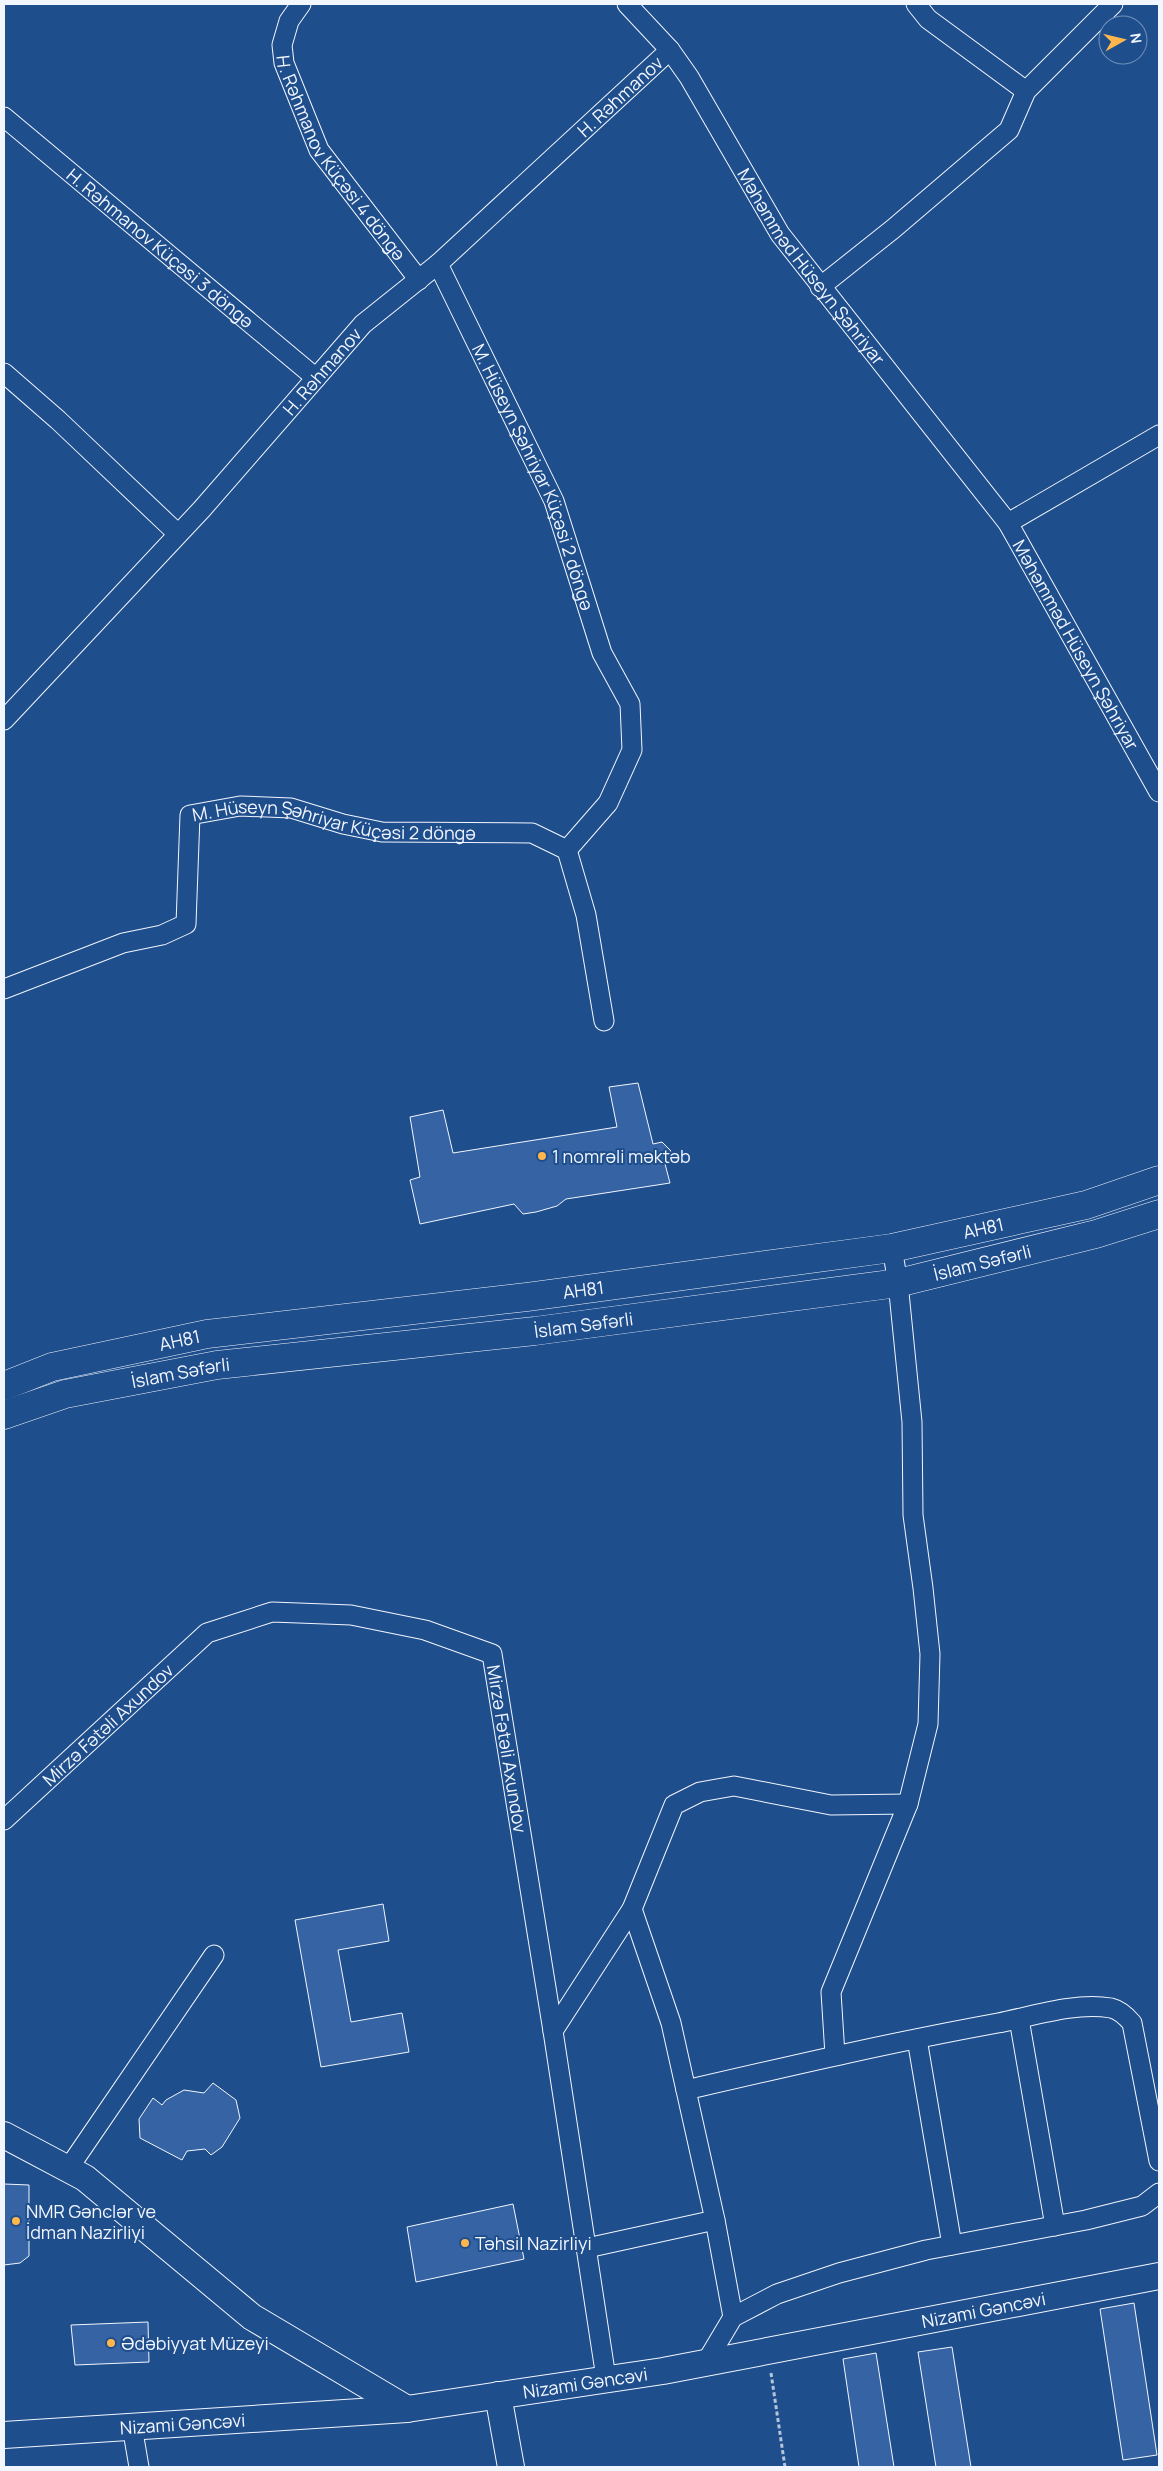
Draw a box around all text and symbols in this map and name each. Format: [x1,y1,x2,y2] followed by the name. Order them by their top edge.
[1098,15,1148,65] north arrow
[1126,32,1146,44] text: N
[572,51,668,142] street label: H. Rəhmanov
[271,54,412,265] street label: H. Rəhmanov Küçəsi 4 döngə
[62,163,259,333] street label: H. Rəhmanov Küçəsi 3 döngə
[732,164,891,370] street label: Məhəmməd Hüseyn Şəhriyar
[277,322,367,420] street label: H. Rəhmanov
[467,340,600,613] street label: M. Hüseyn Şəhriyar Küçəsi 2 döngə
[1008,535,1145,754] street label: Məhəmməd Hüseyn Şəhriyar
[190,794,476,845] street label: M. Hüseyn Şəhriyar Küçəsi 2 döngə
[552,1144,691,1168] place label: 1 nomrəli məktəb
[536,1150,548,1162] marker: 1 nomrəli məktəb
[961,1212,1006,1244] street label: AH81
[931,1239,1034,1286] street label: İslam Səfərli
[561,1275,605,1304] street label: AH81
[532,1306,635,1343] street label: İslam Səfərli
[157,1324,202,1356] street label: AH81
[129,1352,231,1393] street label: İslam Səfərli
[37,1658,178,1791] street label: Mirzə Fətəli Axundov
[482,1663,533,1835] street label: Mirzə Fətəli Axundov
[26,2199,156,2244] place label: NMR Gənclər ve İdman Nazirliyi
[10,2215,22,2227] marker: NMR Gənclər ve İdman Nazirliyi
[475,2231,592,2255] place label: Təhsil Nazirliyi
[459,2237,471,2249] marker: Təhsil Nazirliyi
[920,2286,1048,2333] street label: Nizami Gəncəvi
[121,2331,269,2355] place label: Ədəbiyyat Müzeyi
[105,2337,117,2349] marker: Ədəbiyyat Müzeyi
[521,2361,649,2404] street label: Nizami Gəncəvi
[119,2407,246,2439] street label: Nizami Gəncəvi

